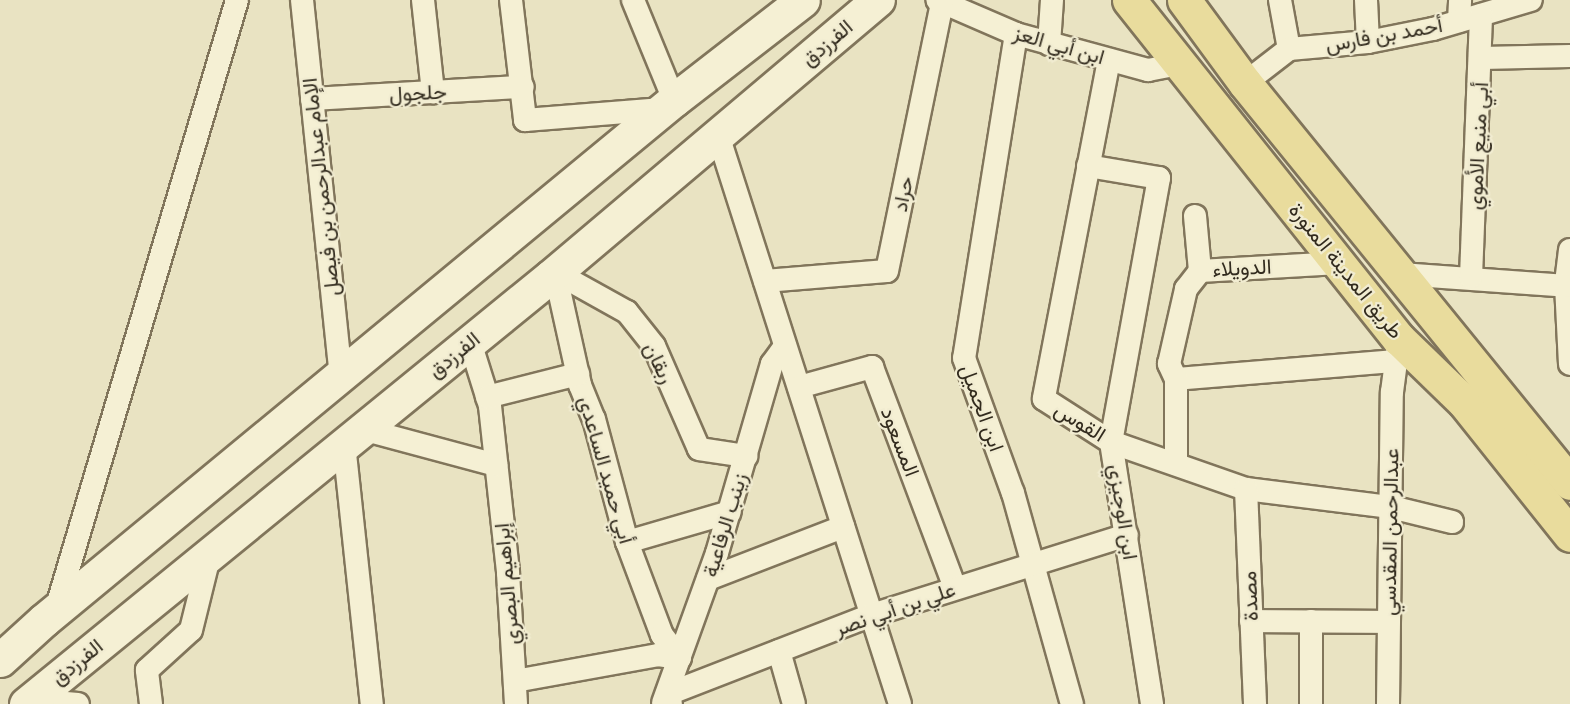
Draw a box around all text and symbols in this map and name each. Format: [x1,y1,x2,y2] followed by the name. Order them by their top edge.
[1323,12,1445,58] street label: أحمد بن فارس
[796,14,858,72] street label: الفرزدق
[1010,20,1108,70] street label: ابن أبي العز
[297,77,345,297] street label: الإمام عبدالرحمن بن فيصل
[388,79,448,107] street label: جلجول
[1462,81,1494,211] street label: أبي منيع الأموي
[887,174,919,214] street label: حراد
[1283,198,1409,344] street label: طريق المدينة المنورة
[1212,254,1272,282] street label: الدويلاء
[423,327,485,383] street label: الفرزدق
[638,338,680,388] street label: ربقان
[955,361,1009,455] street label: ابن الجميل
[573,393,639,547] street label: أبي حميد الساعدي
[1050,397,1110,447] street label: القوس
[875,404,925,480] street label: المسعود
[1376,448,1404,616] street label: عبدالرحمن المقدسي
[1103,462,1143,562] street label: ابن الوجيزي
[697,470,753,580] street label: زينب الرفاعية
[489,522,525,646] street label: إبراهيم البصري
[1237,570,1263,622] street label: مصدة
[831,577,959,641] street label: علي بن أبي نصر
[46,634,108,690] street label: الفرزدق

